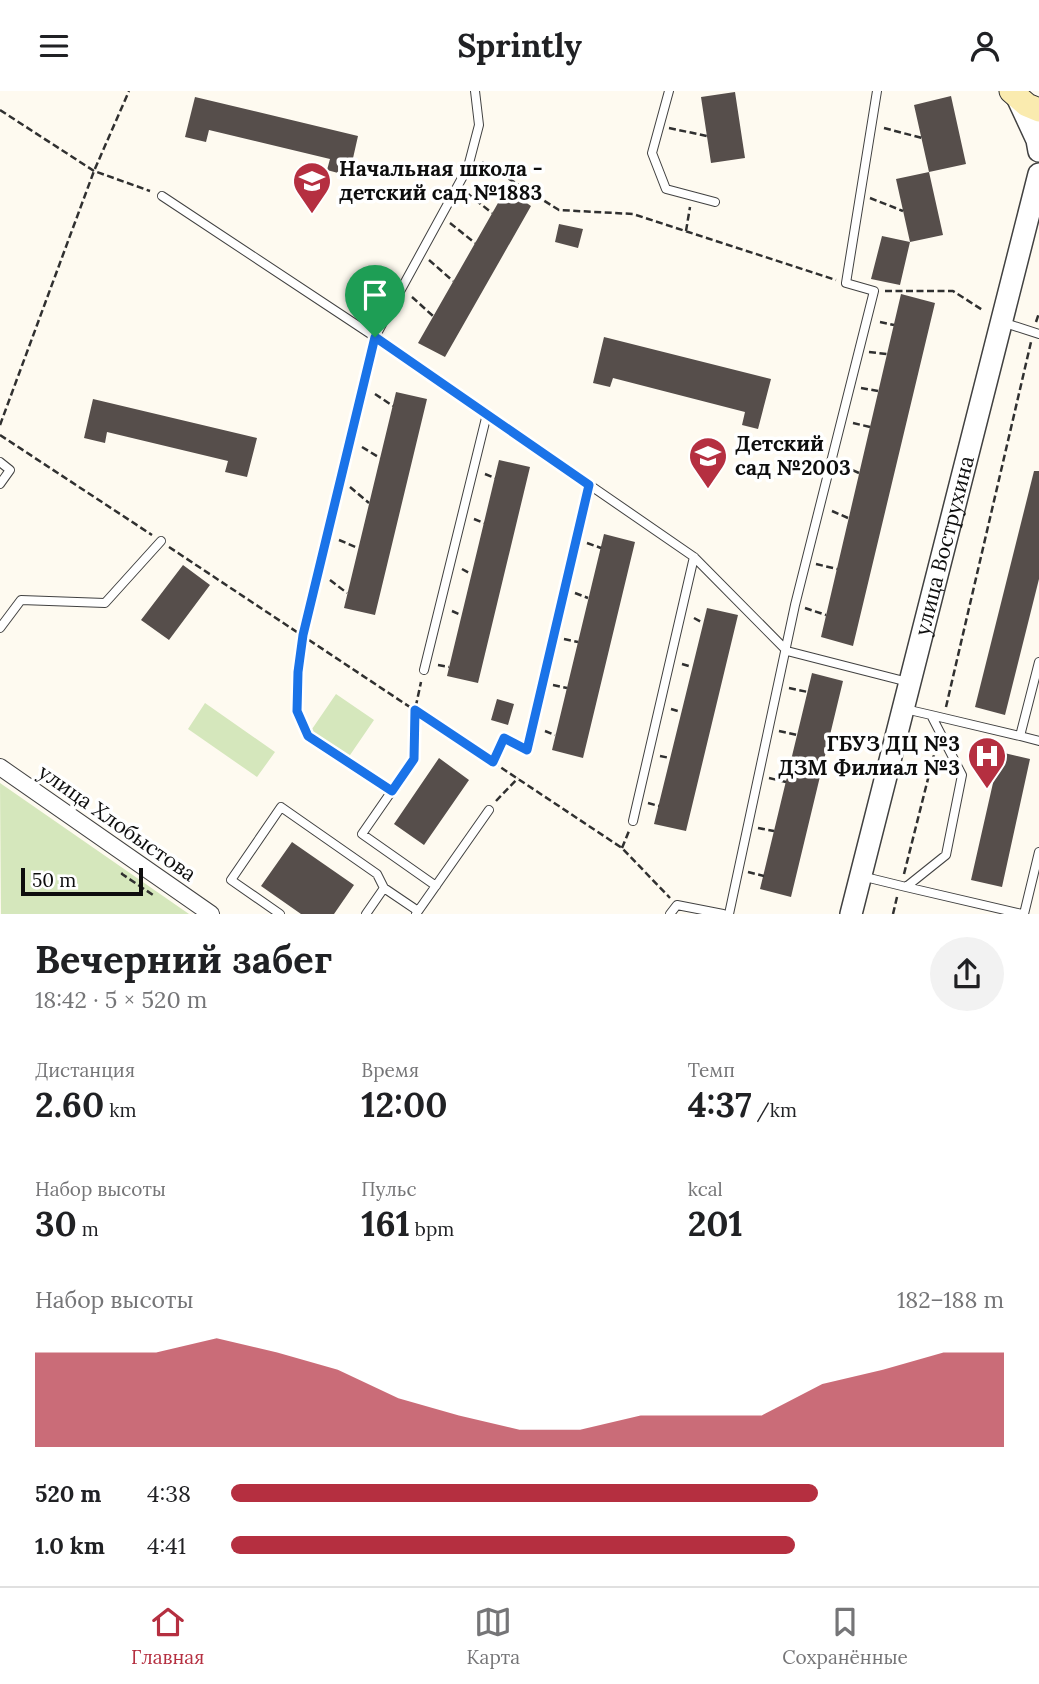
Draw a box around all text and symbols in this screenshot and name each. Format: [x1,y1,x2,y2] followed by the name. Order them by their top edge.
[457,25,582,66] text: Sprintly
[35,27,73,65] icon: menu
[966,27,1004,65] icon: person
[339,155,543,206] place label: Начальная школа - детский сад №1883
[291,160,333,215] school or university icon: Начальная школа - детский сад №1883
[345,265,405,337] pin
[356,276,394,314] icon: arrive
[735,430,851,481] place label: Детский сад №2003
[687,435,729,490] school or university icon: Детский сад №2003
[908,453,980,638] street label: улица Вострухина
[778,730,960,781] place label: ГБУЗ ДЦ №3 ДЗМ Филиал №3
[966,735,1008,790] hospital icon: ГБУЗ ДЦ №3 ДЗМ Филиал №3
[33,758,202,887] street label: улица Хлобыстова
[21,865,144,897] scale bar
[32,868,76,892] text: 50 m
[35,935,333,983] text: Вечерний забег
[930,937,1004,1011] button: share
[35,985,207,1014] text: 18:42 · 5 × 520 m
[35,1058,135,1082] text: Дистанция
[361,1058,419,1082] text: Время
[688,1058,735,1082] text: Темп
[35,1082,104,1127] text: 2.60
[361,1082,447,1127] text: 12:00
[688,1082,752,1127] text: 4:37
[104,1098,136,1122] text: km
[752,1098,797,1122] text: /km
[35,1177,166,1201] text: Набор высоты
[361,1177,417,1201] text: Пульс
[688,1177,723,1201] text: kcal
[35,1201,77,1246] text: 30
[361,1201,410,1246] text: 161
[688,1201,743,1246] text: 201
[77,1217,99,1241] text: m
[410,1217,454,1241] text: bpm
[35,1285,193,1314] text: Набор высоты
[897,1285,1004,1314] text: 182–188 m
[35,1479,102,1508] text: 520 m
[147,1479,191,1508] text: 4:38
[35,1531,105,1560] text: 1.0 km
[147,1531,186,1560] text: 4:41
[131,1603,204,1669] tab: Главная
[467,1603,520,1669] tab: Карта
[782,1603,908,1669] tab: Сохранённые

